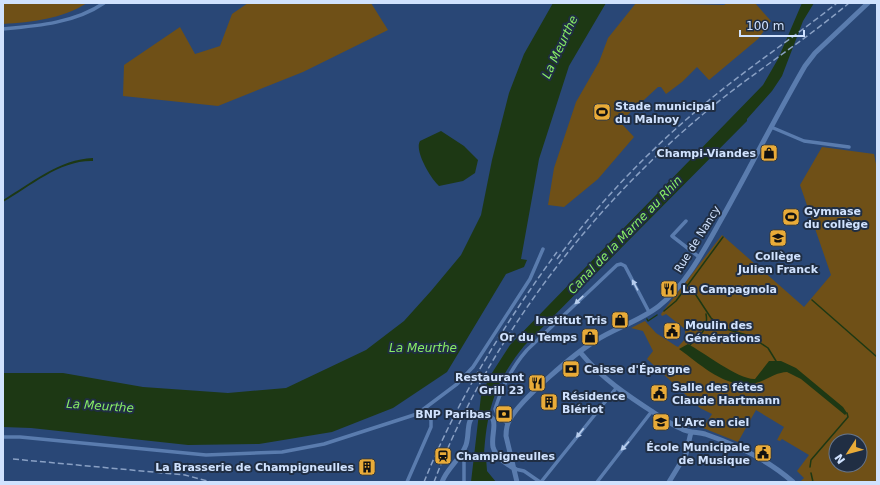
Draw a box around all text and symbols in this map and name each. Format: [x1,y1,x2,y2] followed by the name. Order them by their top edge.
[740,12,804,38] scale bar
[539,13,581,81] water label: La Meurthe
[746,19,784,33] text: 100 m
[615,100,715,126] place label: Stade municipal du Malnoy
[592,102,612,122] sports icon: Stade municipal du Malnoy
[759,143,779,163] shop icon: Champi-Viandes
[657,147,756,160] place label: Champi-Viandes
[565,173,685,297] water label: Canal de la Marne au Rhin
[672,203,723,275] street label: Rue de Nancy
[804,205,868,231] place label: Gymnase du collège
[781,207,801,227] sports icon: Gymnase du collège
[768,228,788,248] school or university icon: Collège Julien Franck
[737,250,819,276] place label: Collège Julien Franck
[659,279,679,299] restaurant icon: La Campagnola
[632,280,638,291] one-way arrow
[682,283,777,296] place label: La Campagnola
[574,296,584,305] one-way arrow
[610,310,630,330] shop icon: Institut Tris
[535,314,607,327] place label: Institut Tris
[685,319,761,345] place label: Moulin des Générations
[662,321,682,341] public building icon: Moulin des Générations
[580,327,600,347] shop icon: Or du Temps
[499,331,577,344] place label: Or du Temps
[389,341,457,355] water label: La Meurthe
[561,359,581,379] bank icon: Caisse d'Épargne
[584,363,690,376] place label: Caisse d'Épargne
[455,371,524,397] place label: Restaurant Grill 23
[527,373,547,393] restaurant icon: Restaurant Grill 23
[672,381,780,407] place label: Salle des fêtes Claude Hartmann
[649,383,669,403] public building icon: Salle des fêtes Claude Hartmann
[562,390,625,416] place label: Résidence Blériot
[539,392,559,412] building icon: Résidence Blériot
[66,397,134,415] water label: La Meurthe
[494,404,514,424] bank icon: BNP Paribas
[415,408,491,421] place label: BNP Paribas
[651,412,671,432] school or university icon: L'Arc en ciel
[674,416,749,429] place label: L'Arc en ciel
[576,427,584,438] one-way arrow
[828,433,868,473] north arrow
[620,441,629,451] one-way arrow
[646,441,750,467] place label: École Municipale de Musique
[753,443,773,463] public building icon: École Municipale de Musique
[433,446,453,466] station icon: Champigneulles
[456,450,555,463] place label: Champigneulles
[832,451,848,466] text: N
[357,457,377,477] building icon: La Brasserie de Champigneulles
[155,461,354,474] place label: La Brasserie de Champigneulles

